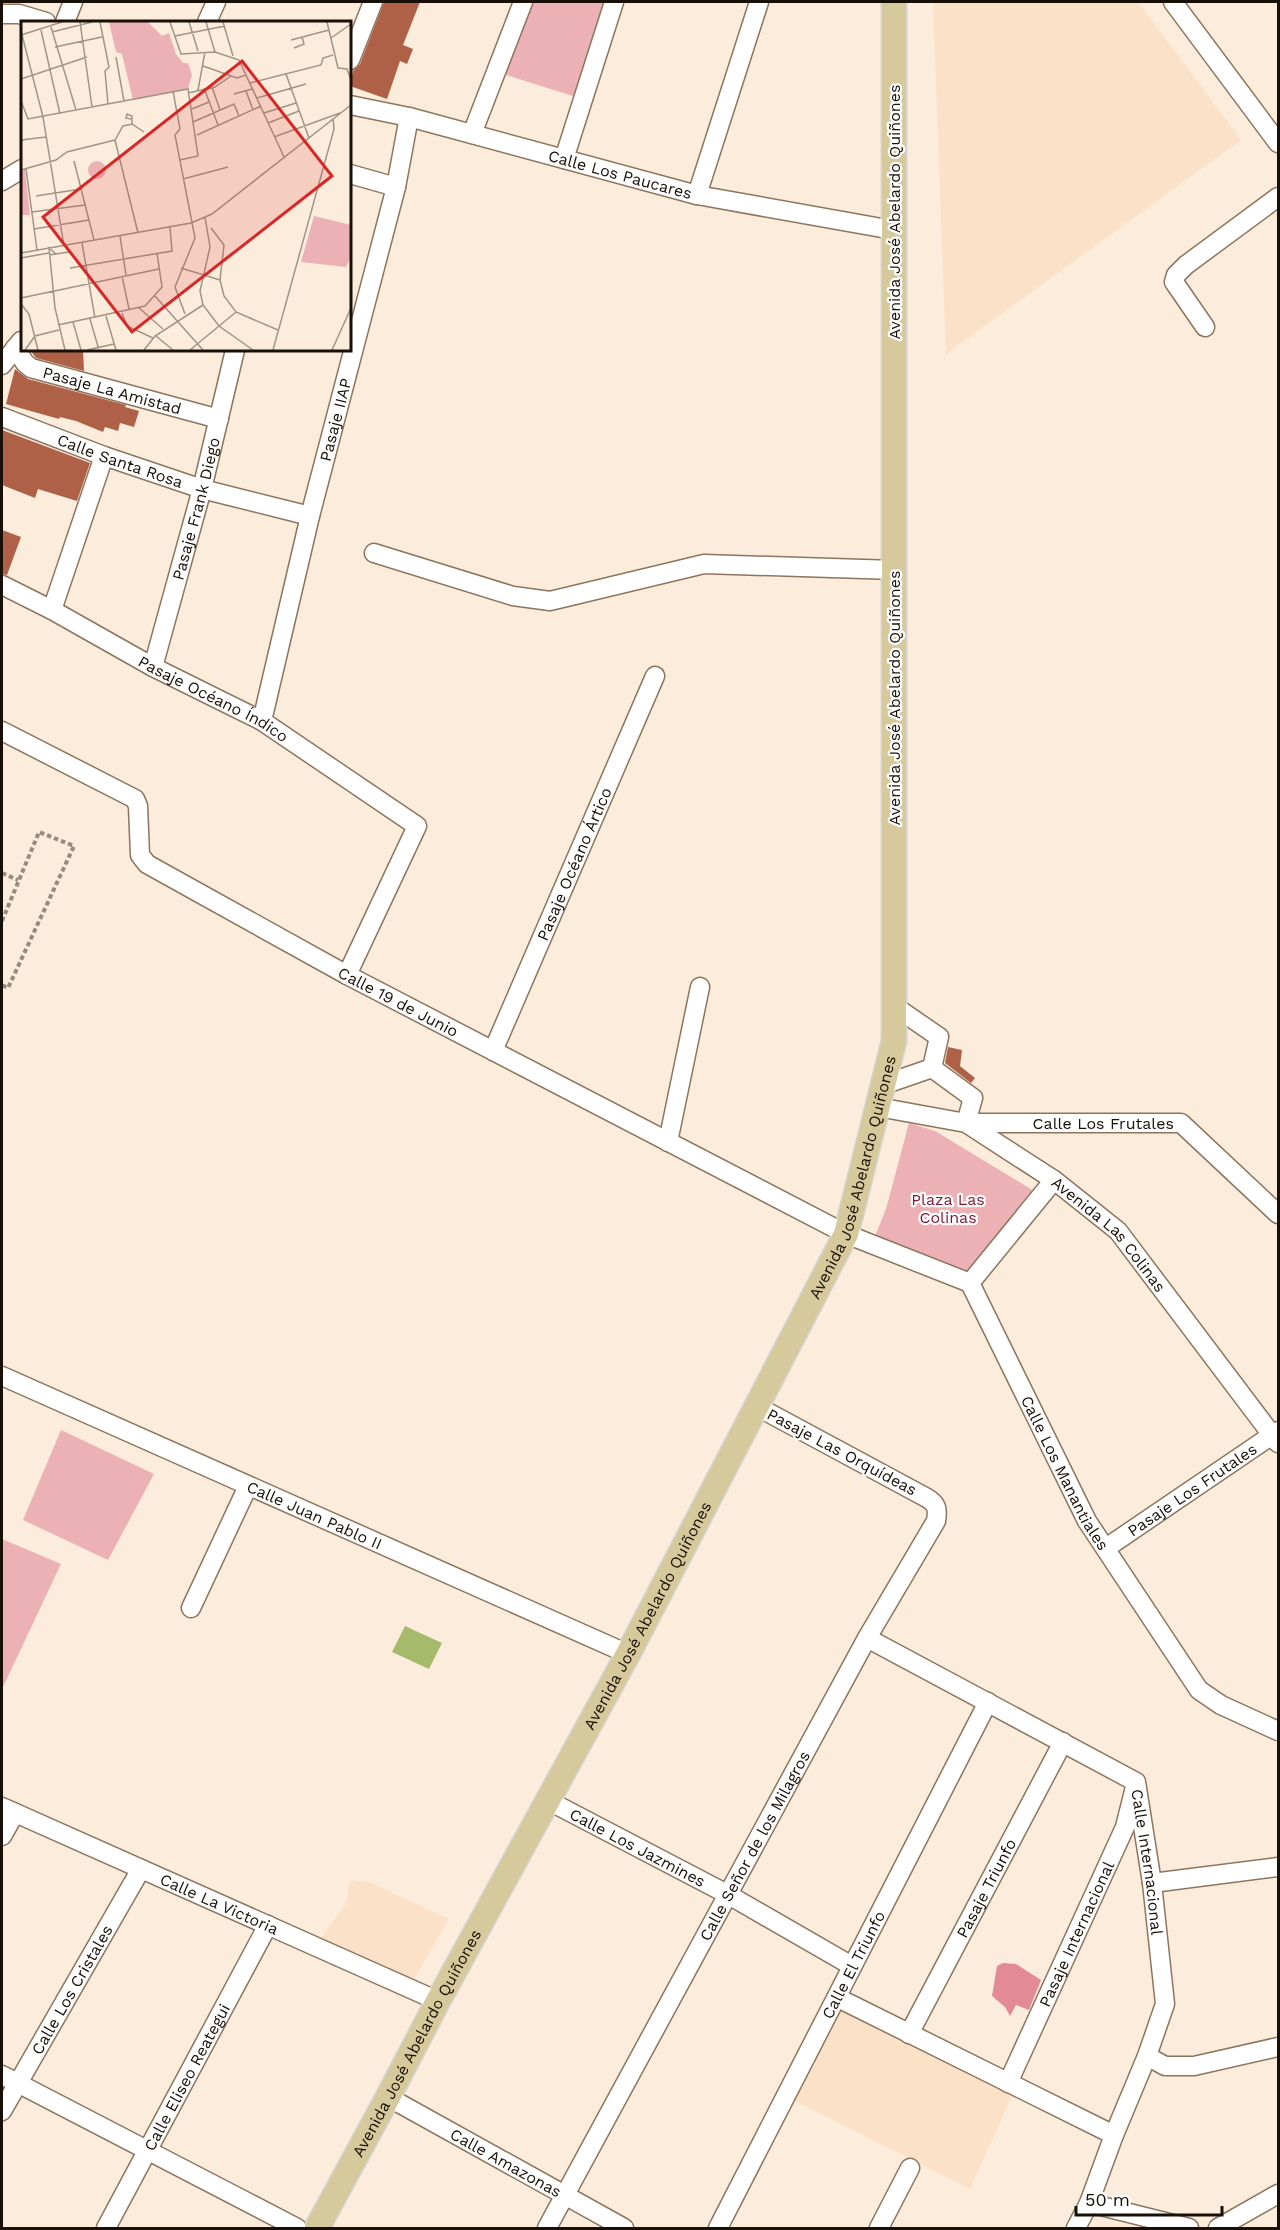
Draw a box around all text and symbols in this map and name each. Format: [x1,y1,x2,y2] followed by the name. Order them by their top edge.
[21,21,351,351] inset map
[885,85,904,339] street label: Avenida José Abelardo Quiñones
[546,146,694,203] street label: Calle Los Paucares
[41,362,184,418] street label: Pasaje La Amistad
[315,376,355,463] street label: Pasaje IIAP
[55,430,185,491] street label: Calle Santa Rosa
[168,435,223,582] street label: Pasaje Frank Diego
[885,571,904,825] street label: Avenida José Abelardo Quiñones
[135,651,292,746] street label: Pasaje Océano Índico
[532,784,615,943] street label: Pasaje Océano Ártico
[335,963,462,1041] street label: Calle 19 de Junio
[805,1054,900,1302] street label: Avenida José Abelardo Quiñones
[1033,1114,1174,1133] street label: Calle Los Frutales
[1048,1172,1170,1296] street label: Avenida Las Colinas
[911,1190,985,1227] park label: Plaza Las Colinas
[1017,1392,1113,1554] street label: Calle Los Manantiales
[764,1404,920,1500] street label: Pasaje Las Orquídeas
[1124,1439,1260,1540] street label: Pasaje Los Frutales
[244,1477,385,1553] street label: Calle Juan Pablo II
[579,1498,715,1733] street label: Avenida José Abelardo Quiñones
[695,1747,814,1944] street label: Calle Señor de los Milagros
[1128,1788,1167,1936] street label: Calle Internacional
[567,1804,709,1891] street label: Calle Los Jazmines
[952,1835,1020,1941] street label: Pasaje Triunfo
[1035,1858,1118,2010] street label: Pasaje Internacional
[157,1869,282,1938] street label: Calle La Victoria
[818,1907,889,2022] street label: Calle El Triunfo
[27,1922,116,2058] street label: Calle Los Cristales
[348,1926,485,2160] street label: Avenida José Abelardo Quiñones
[140,2001,234,2154] street label: Calle Eliseo Reategui
[447,2124,565,2201] street label: Calle Amazonas
[1076,2179,1222,2217] scale bar
[1085,2189,1130,2210] text: 50 m

